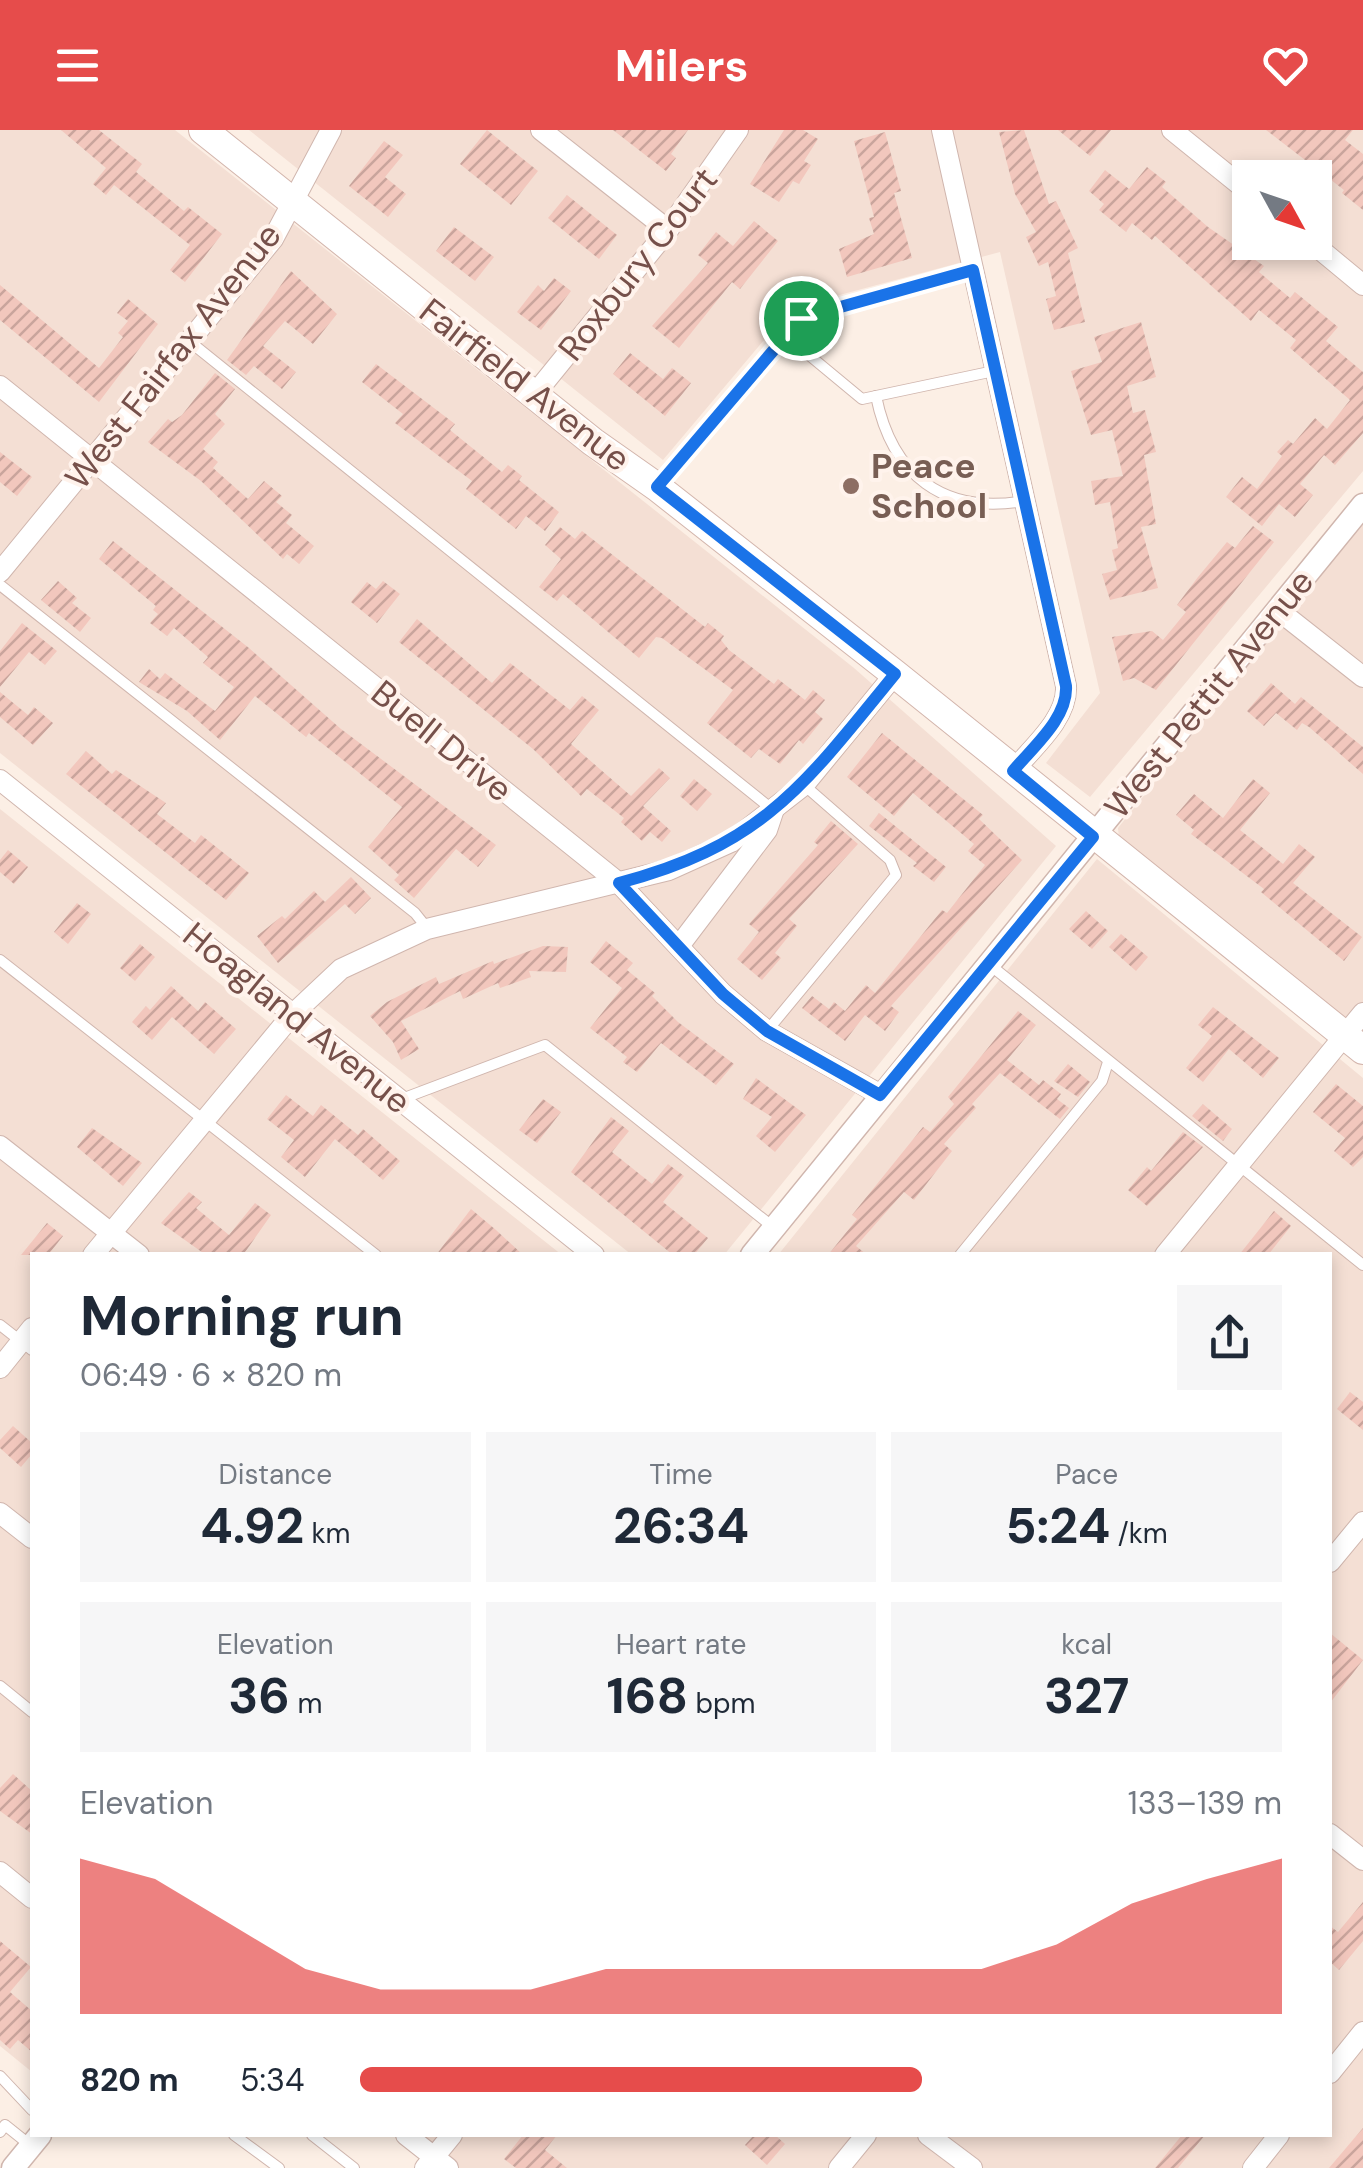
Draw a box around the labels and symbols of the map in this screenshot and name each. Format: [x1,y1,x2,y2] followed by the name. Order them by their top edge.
[548,158,728,370] street label: Roxbury Court
[1232,160,1332,260] north arrow
[55,214,291,498] street label: West Fairfax Avenue
[759,276,844,361] pin
[410,288,640,482] street label: Fairfield Avenue
[871,443,987,529] place label: Peace School
[840,475,862,497] marker: Peace School
[1094,560,1324,828] street label: West Pettit Avenue
[362,670,522,812] street label: Buell Drive
[174,912,420,1124] street label: Hoagland Avenue

